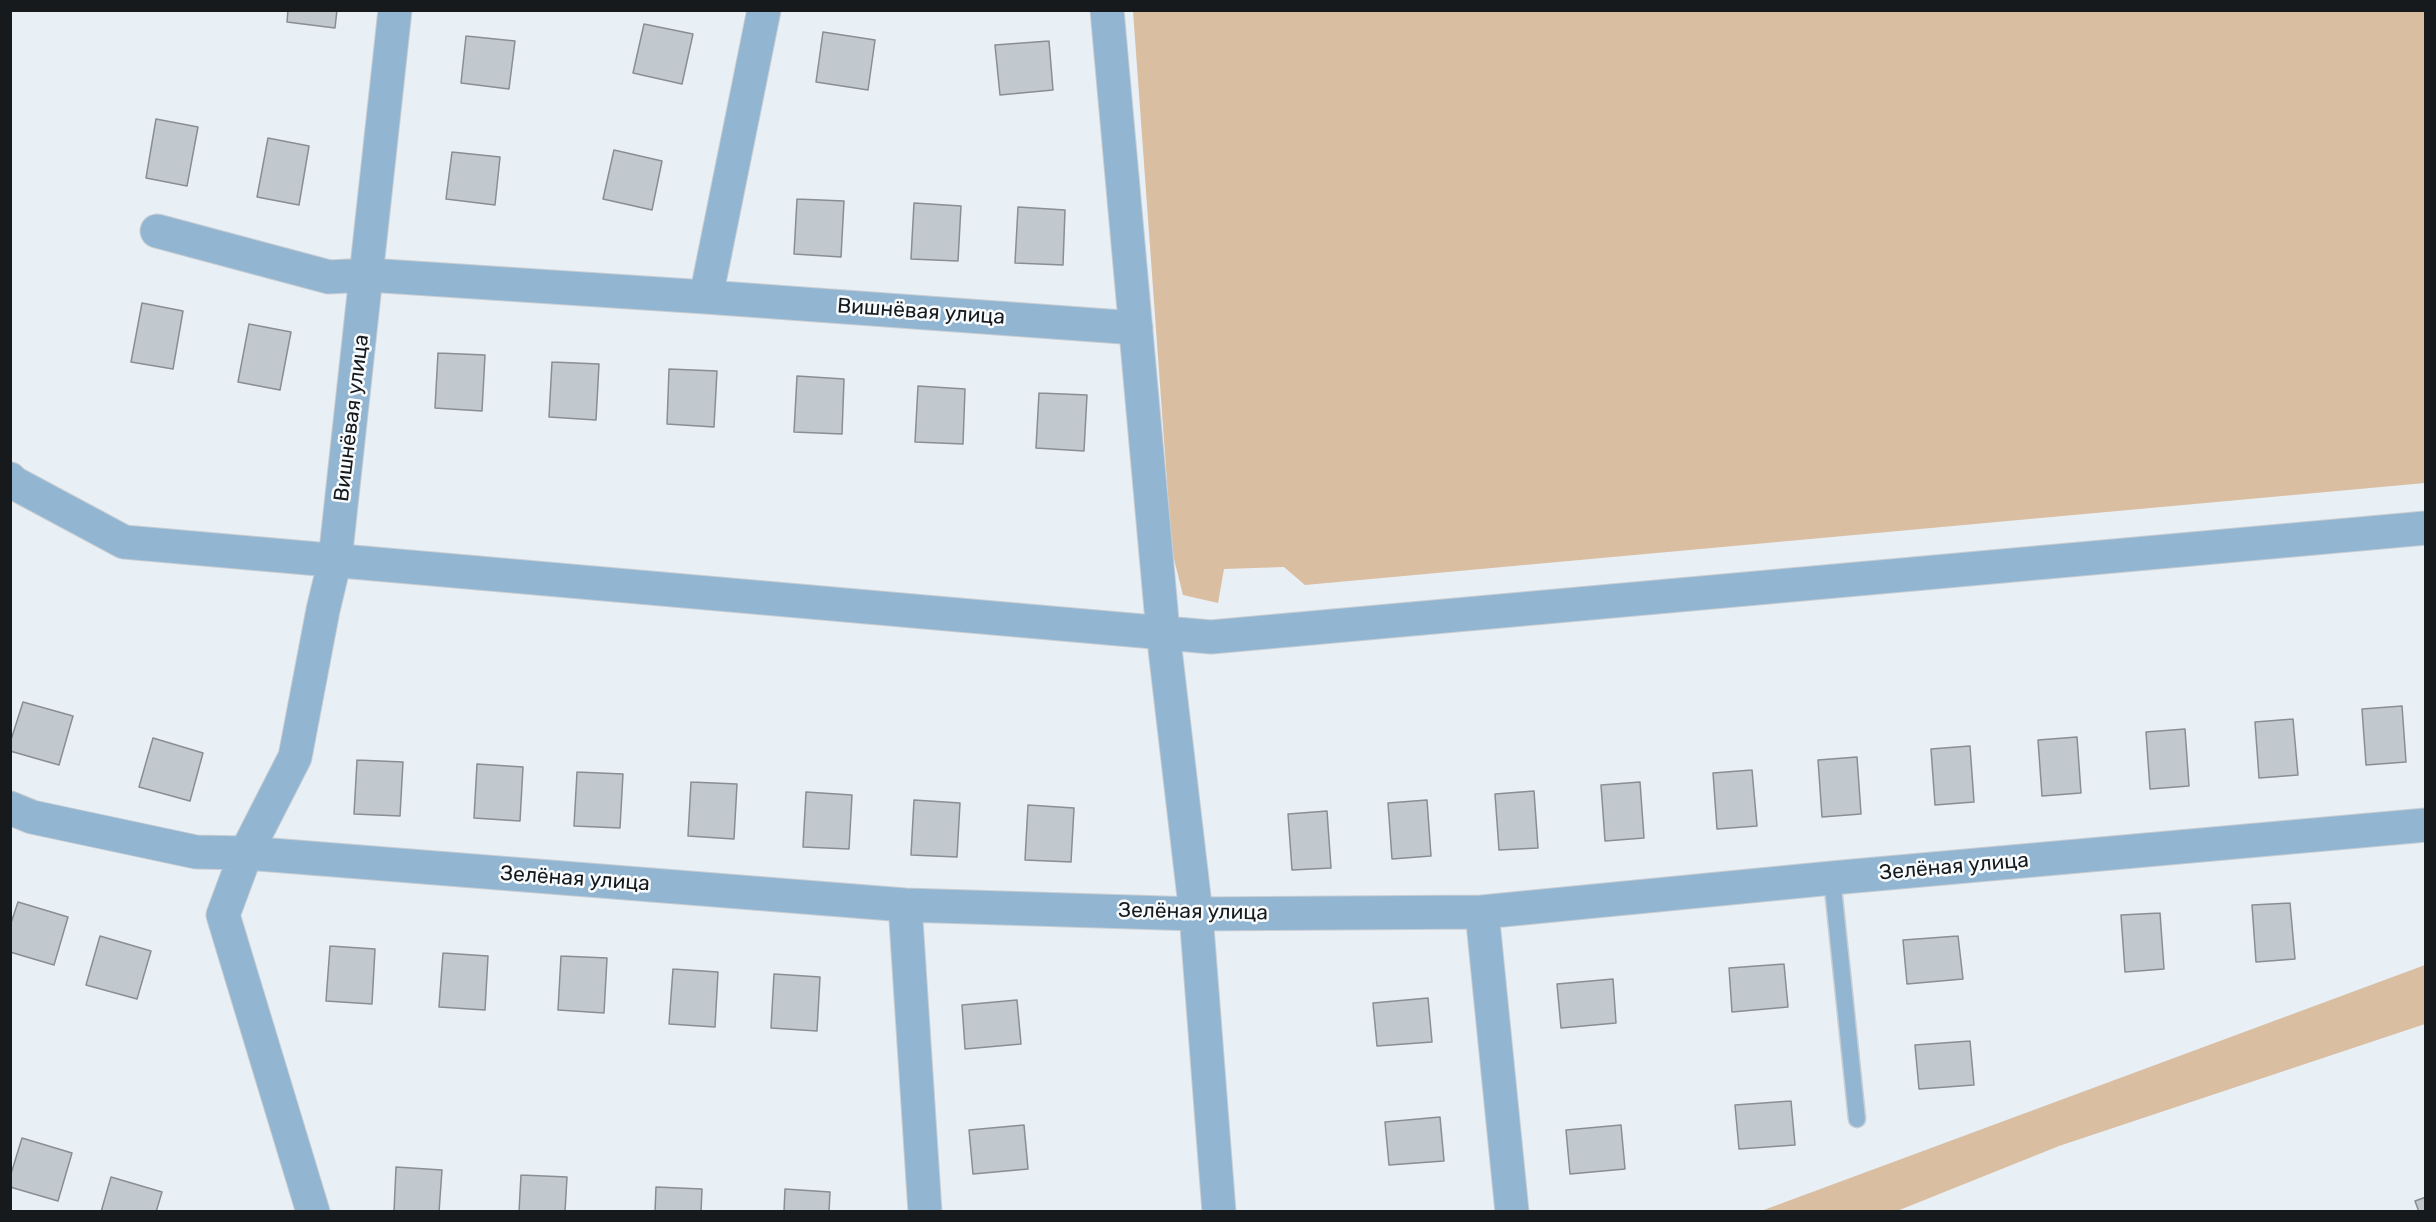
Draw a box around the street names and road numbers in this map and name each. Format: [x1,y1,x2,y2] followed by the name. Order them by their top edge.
[836,294,1006,330] street label: Вишнёвая улица
[329,333,375,503] street label: Вишнёвая улица
[1878,848,2030,886] street label: Зелёная улица
[499,861,651,897] street label: Зелёная улица
[1118,898,1268,926] street label: Зелёная улица

